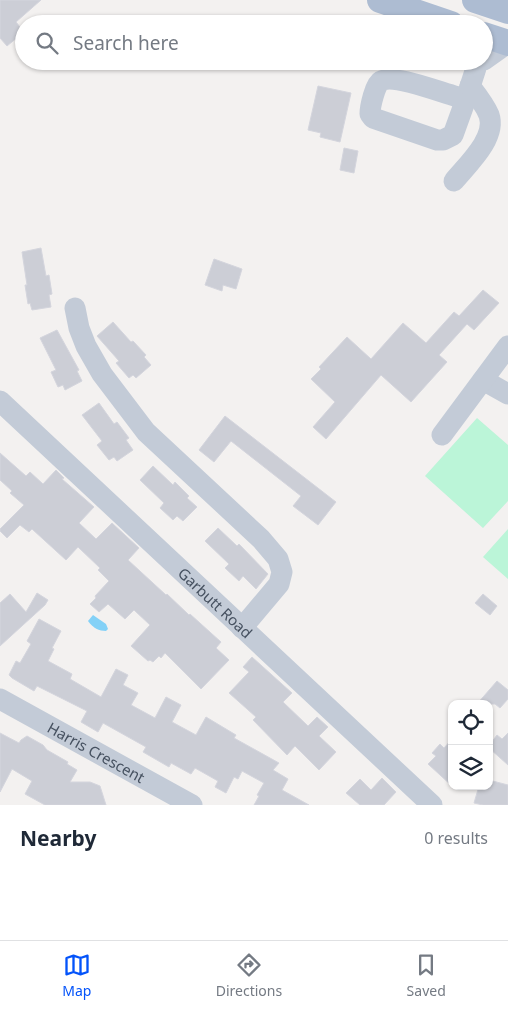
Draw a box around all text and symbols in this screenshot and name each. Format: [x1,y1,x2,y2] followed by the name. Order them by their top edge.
[15,15,493,70] search box
[33,29,61,57] icon: search
[73,30,179,56] text: Search here
[174,563,257,642] street label: Garbutt Road
[448,700,493,790] map controls
[448,700,493,745] button: locate
[44,717,149,787] street label: Harris Crescent
[448,745,493,790] button: layers
[20,824,96,852] text: Nearby
[424,827,488,849] text: 0 results
[62,951,91,1000] tab: Map
[216,951,282,1000] tab: Directions
[407,951,446,1000] tab: Saved

